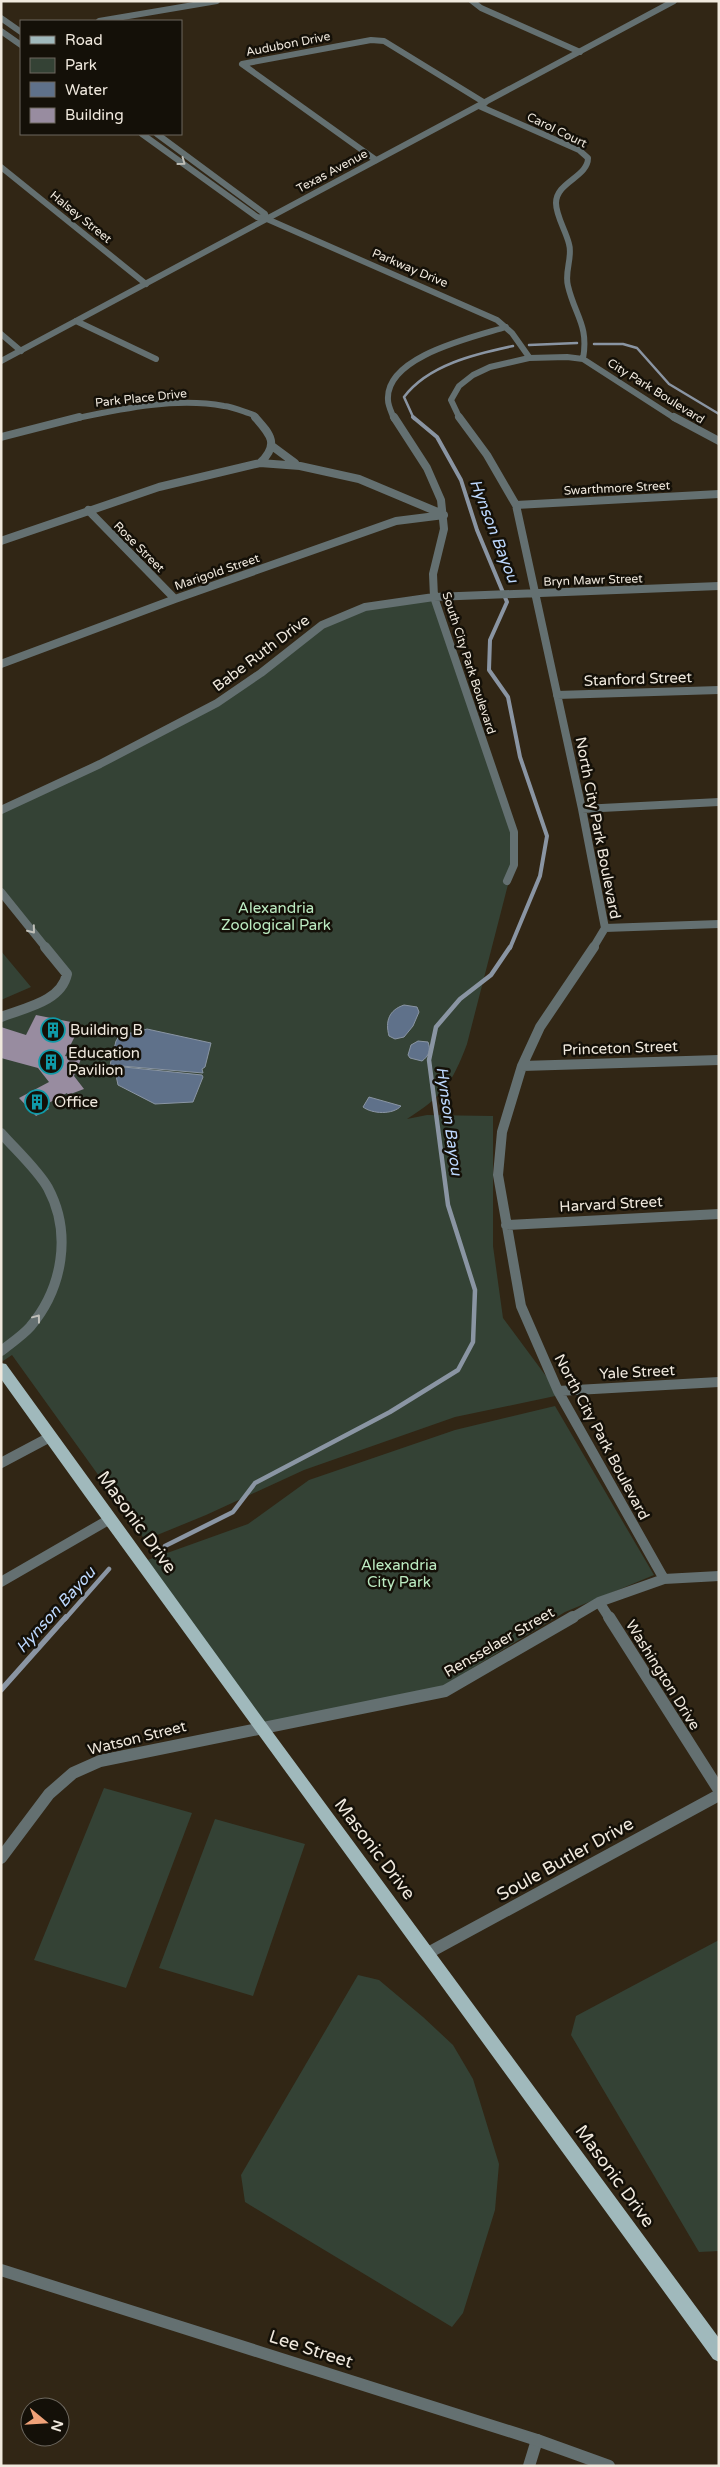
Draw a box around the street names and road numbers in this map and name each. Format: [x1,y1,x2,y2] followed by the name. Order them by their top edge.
[245,29,332,59] street label: Audubon Drive
[525,109,590,151] street label: Carol Court
[294,146,370,196] street label: Texas Avenue
[47,188,115,246] street label: Halsey Street
[370,246,450,290] street label: Parkway Drive
[605,355,707,427] street label: City Park Boulevard
[94,386,188,410] street label: Park Place Drive
[563,478,671,498] street label: Swarthmore Street
[111,519,168,576] street label: Rose Street
[173,551,262,593] street label: Marigold Street
[543,571,643,589] street label: Bryn Mawr Street
[439,590,499,736] street label: South City Park Boulevard
[209,611,313,695] street label: Babe Ruth Drive
[584,668,693,690] street label: Stanford Street
[571,735,625,921] street label: North City Park Boulevard
[562,1037,678,1059] street label: Princeton Street
[559,1192,663,1216] street label: Harvard Street
[551,1351,653,1523] street label: North City Park Boulevard
[599,1361,676,1383] street label: Yale Street
[92,1467,182,1577] street label: Masonic Drive
[441,1603,558,1681] street label: Rensselaer Street
[622,1617,704,1733] street label: Washington Drive
[86,1717,188,1759] street label: Watson Street
[330,1794,420,1904] street label: Masonic Drive
[493,1812,637,1906] street label: Soule Butler Drive
[570,2121,660,2231] street label: Masonic Drive
[266,2325,356,2373] street label: Lee Street

